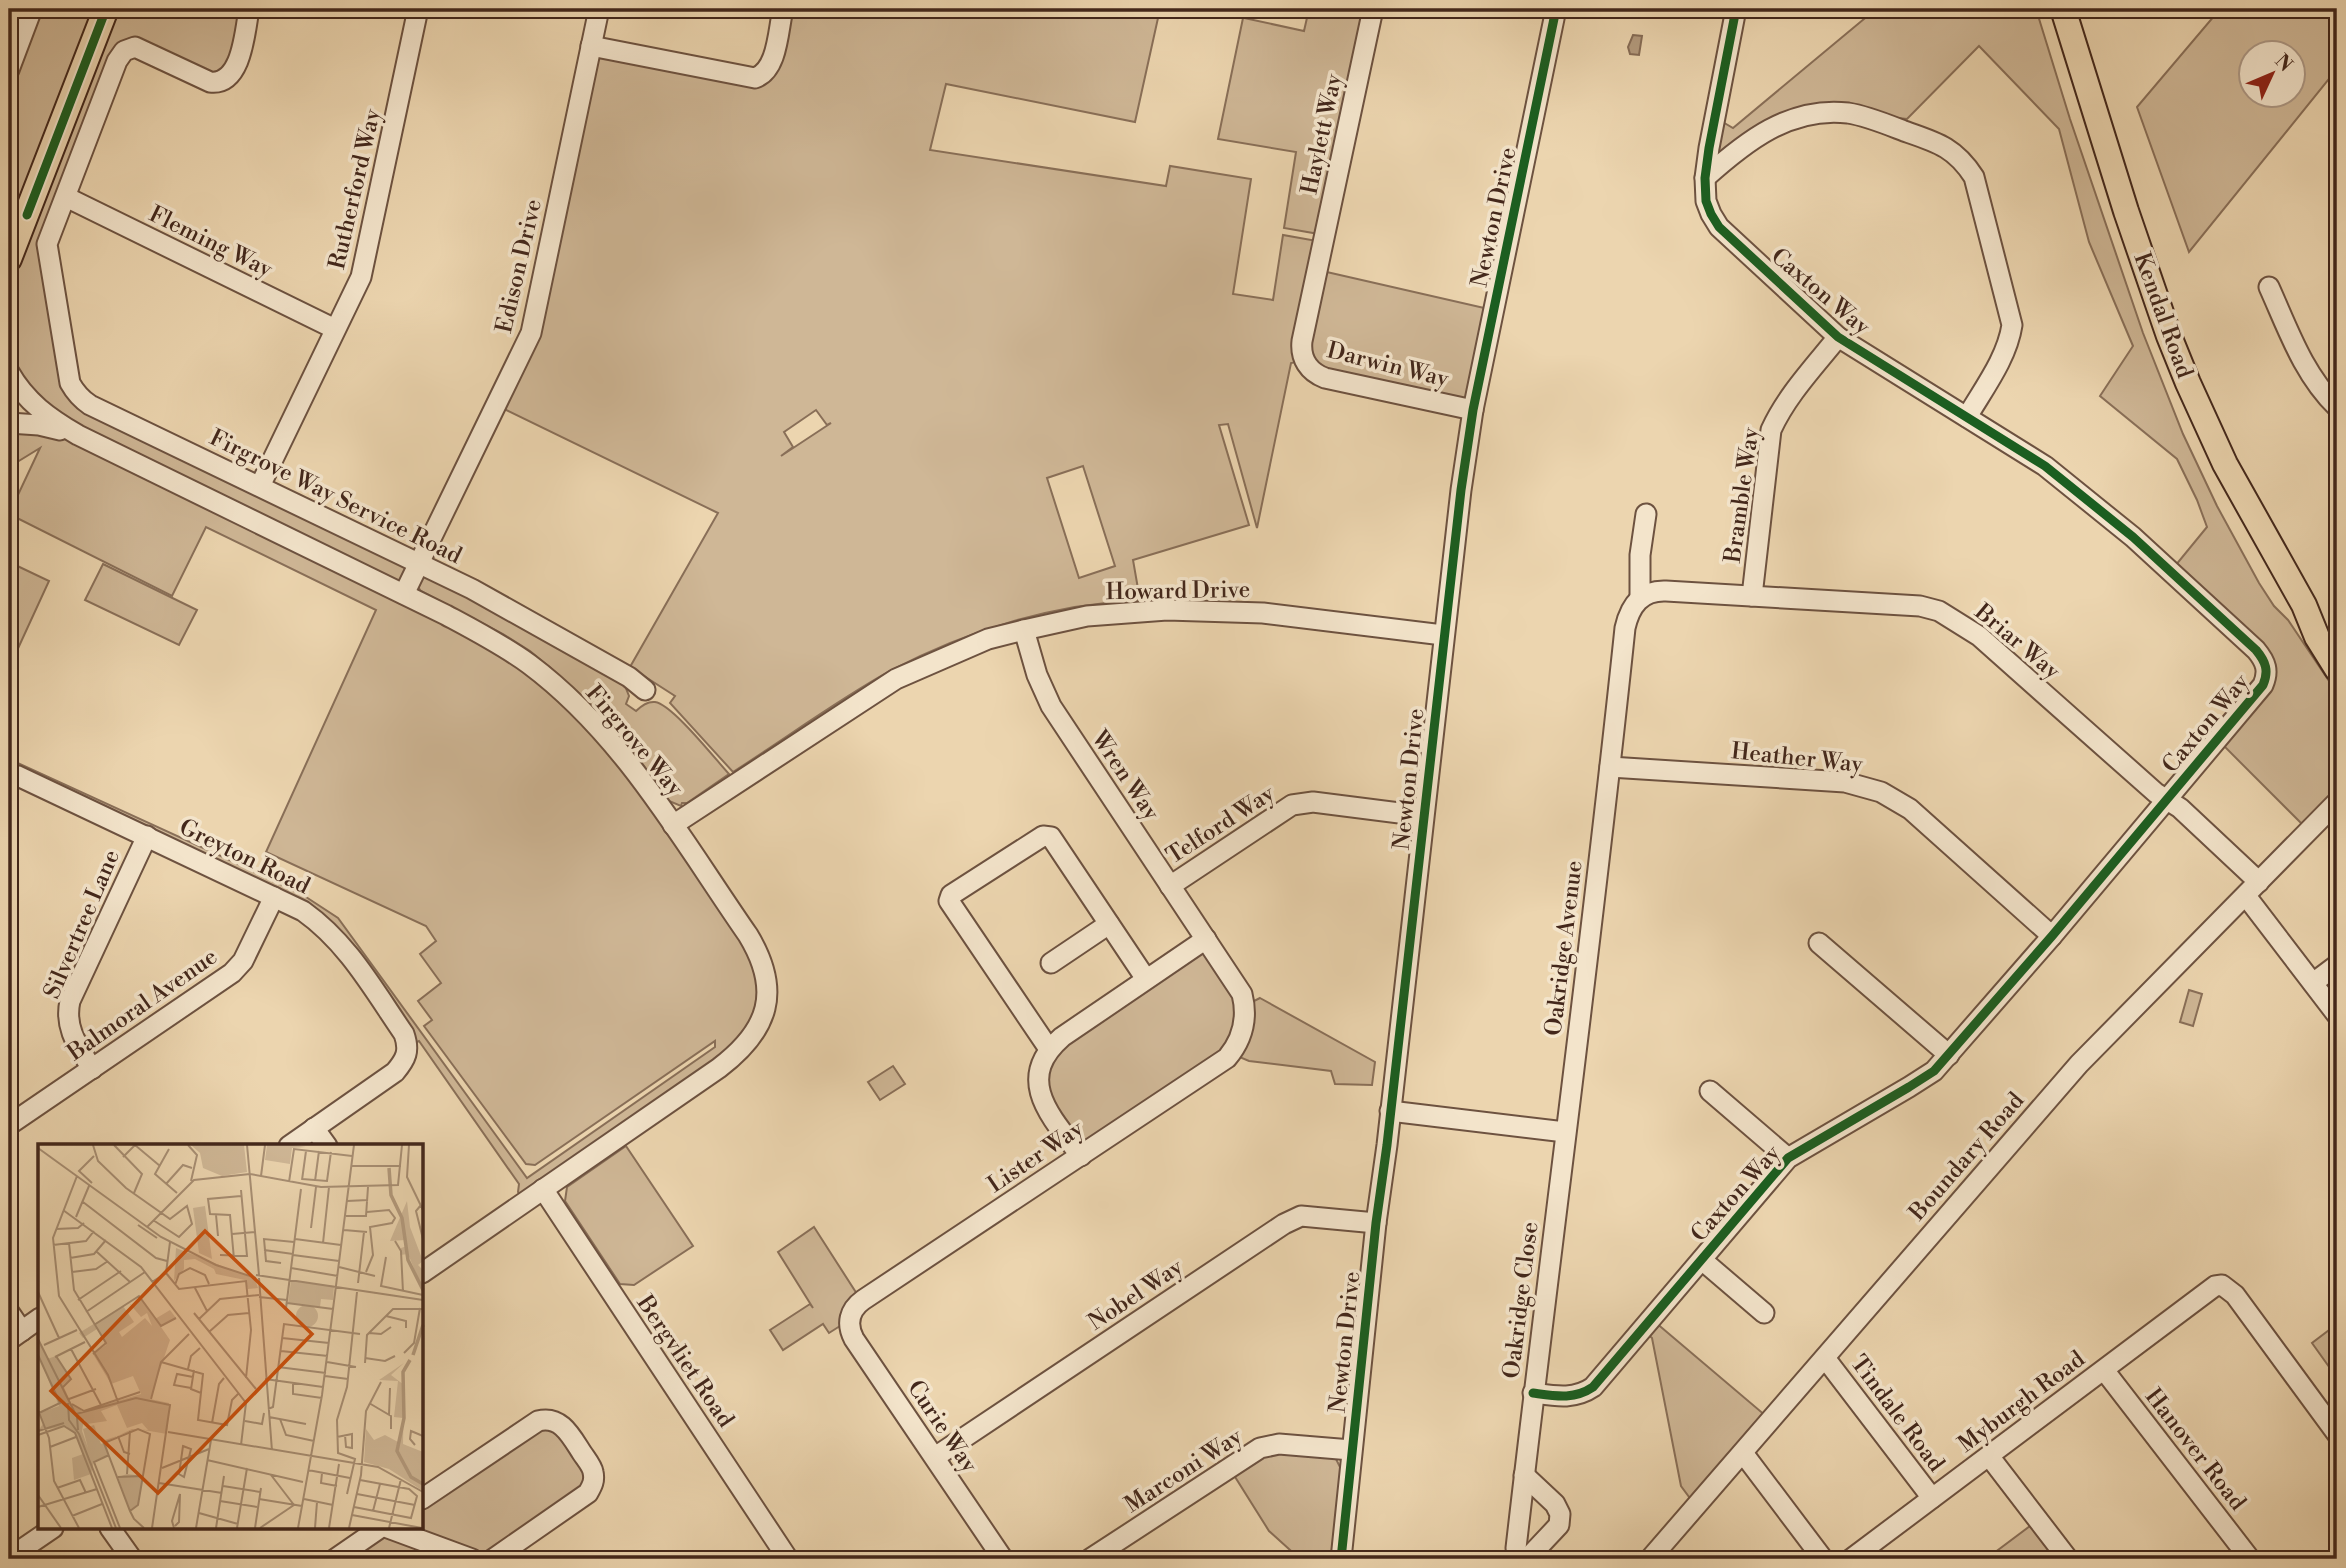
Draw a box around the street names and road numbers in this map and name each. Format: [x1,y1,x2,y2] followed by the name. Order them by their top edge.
[1296,71,1349,197] street label: Haylett Way
[323,106,387,272] street label: Rutherford Way
[1466,145,1522,290] street label: Newton Drive
[490,197,548,336] street label: Edison Drive
[144,200,278,284] street label: Fleming Way
[1765,242,1876,342] street label: Caxton Way
[2127,249,2199,382] street label: Kendal Road
[1324,336,1452,394] street label: Darwin Way
[205,424,466,570] street label: Firgrove Way Service Road
[1719,425,1765,565] street label: Bramble Way
[1105,576,1251,606] street label: Howard Drive
[1968,597,2066,686] street label: Briar Way
[2156,668,2256,779] street label: Caxton Way
[580,679,689,802] street label: Firgrove Way
[1388,707,1430,851] street label: Newton Drive
[1085,725,1166,826] street label: Wren Way
[1730,737,1865,779] street label: Heather Way
[1161,779,1280,870] street label: Telford Way
[175,813,315,901] street label: Greyton Road
[38,846,126,1003] street label: Silvertree Lane
[1539,859,1589,1037] street label: Oakridge Avenue
[61,943,223,1067] street label: Balmoral Avenue
[1903,1087,2030,1227] street label: Boundary Road
[982,1114,1089,1199] street label: Lister Way
[1685,1139,1787,1248] street label: Caxton Way
[1497,1220,1545,1380] street label: Oakridge Close
[1083,1253,1189,1337] street label: Nobel Way
[1324,1270,1366,1414] street label: Newton Drive
[630,1289,740,1433] street label: Bergvliet Road
[1953,1345,2090,1458] street label: Myburgh Road
[1844,1350,1950,1477] street label: Tindale Road
[901,1375,984,1479] street label: Curie Way
[2139,1383,2251,1516] street label: Hanover Road
[1120,1422,1248,1519] street label: Marconi Way

